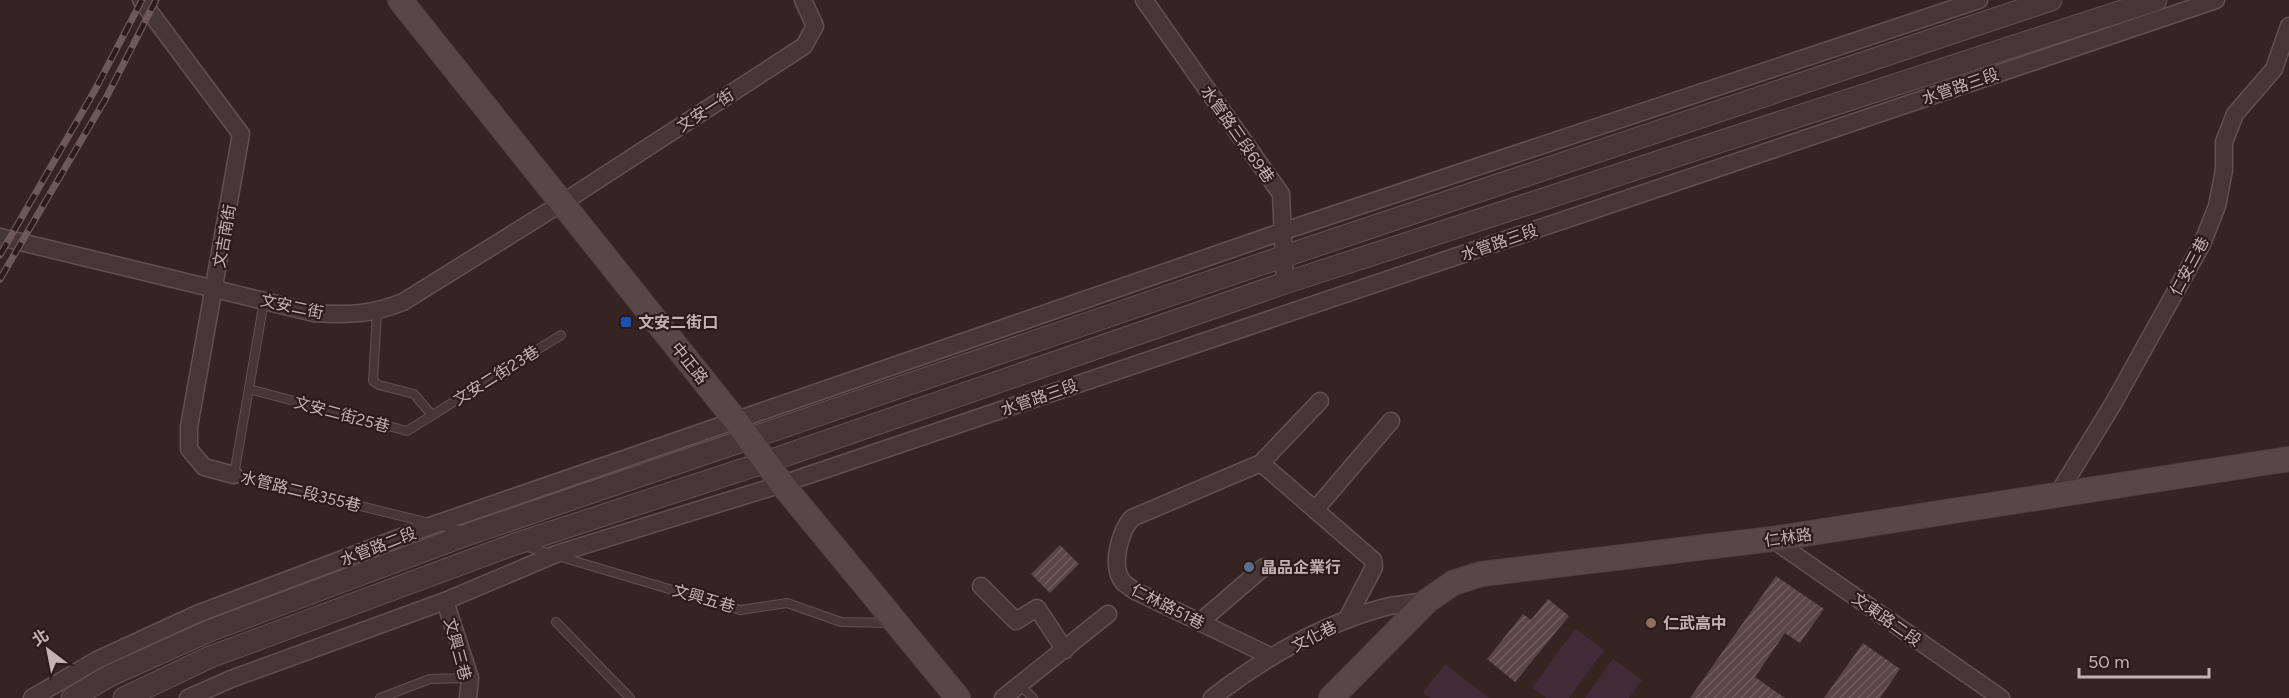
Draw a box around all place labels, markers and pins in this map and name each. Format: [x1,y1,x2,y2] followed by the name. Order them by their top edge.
[638,313,718,332] place label: 文安二街口
[619,315,633,329] marker: 文安二街口
[1261,558,1341,577] place label: 晶品企業行
[1242,560,1256,574] marker: 晶品企業行
[1663,614,1727,633] place label: 仁武高中
[1644,616,1658,630] marker: 仁武高中

